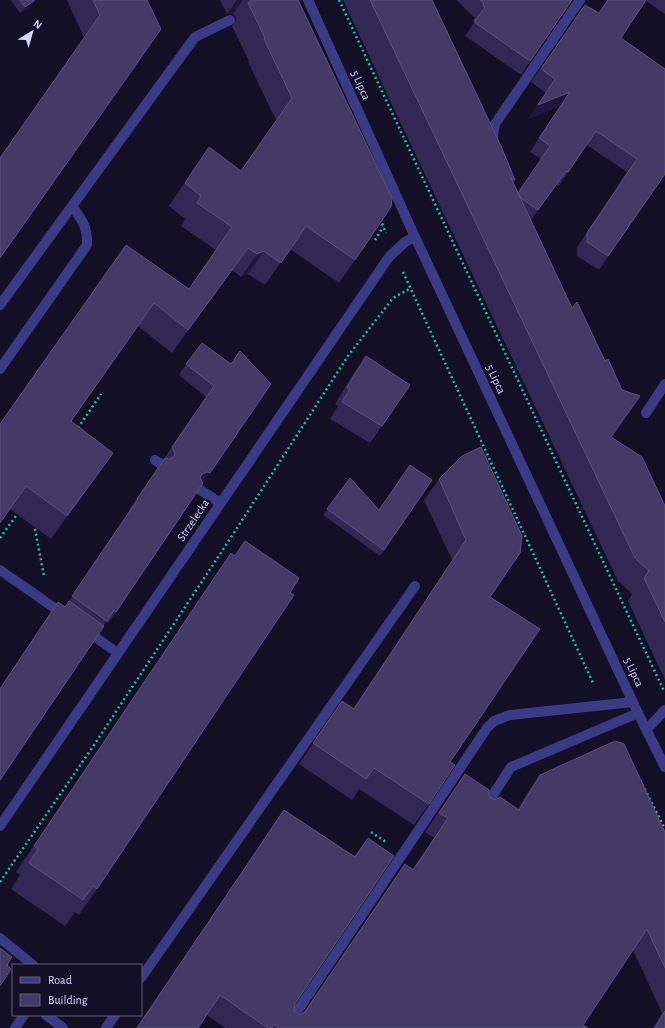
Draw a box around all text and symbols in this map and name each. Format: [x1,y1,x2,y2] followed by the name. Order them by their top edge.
[12,12,52,52] north arrow
[31,18,44,31] text: N
[349,68,373,102] street label: 5 Lipca
[484,362,508,396] street label: 5 Lipca
[175,497,212,543] street label: Strzelecka
[622,655,646,689] street label: 5 Lipca
[12,964,142,1016] legend
[48,974,72,986] text: Road
[48,994,88,1006] text: Building

